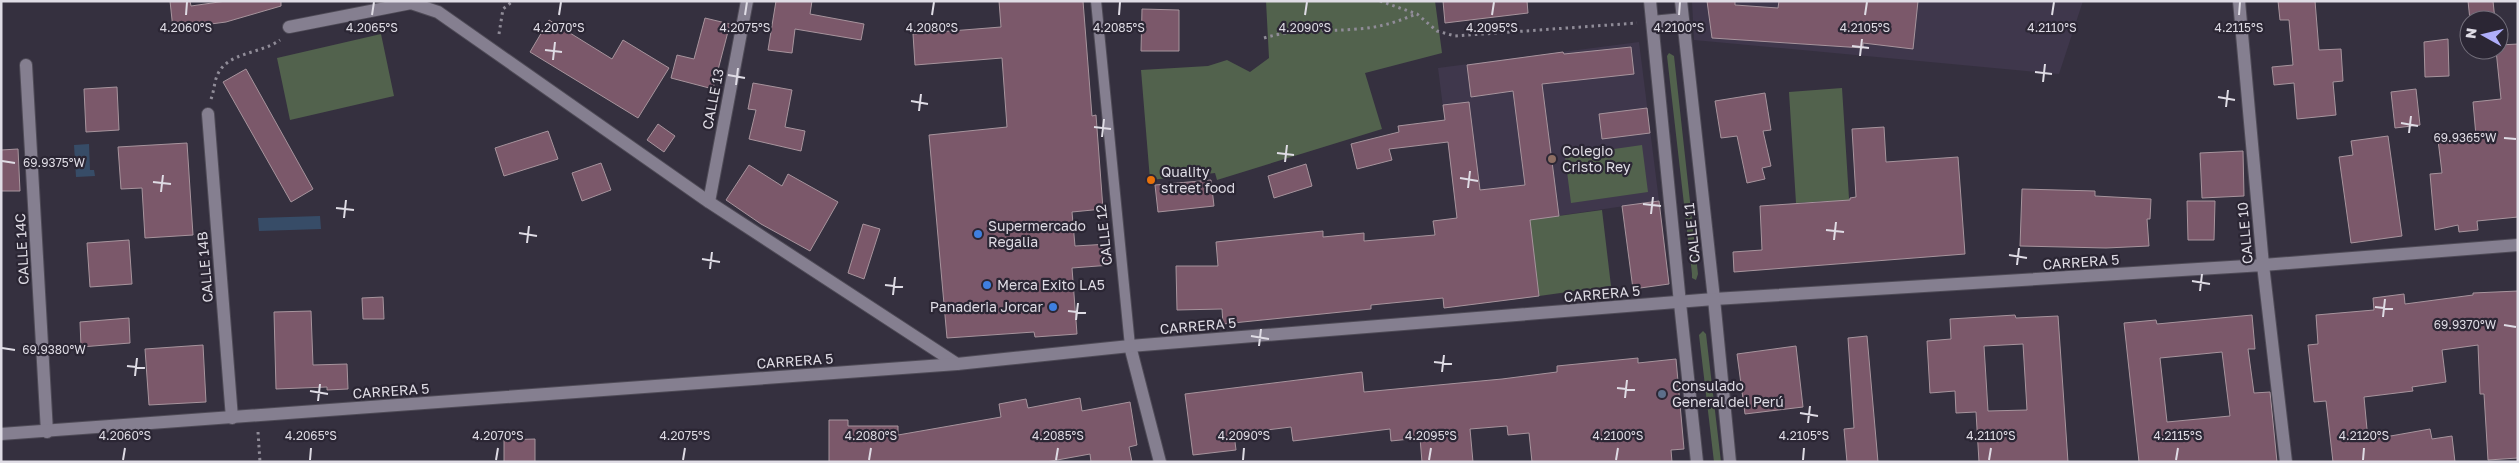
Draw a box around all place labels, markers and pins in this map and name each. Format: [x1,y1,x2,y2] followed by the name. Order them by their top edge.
[1562,142,1631,175] place label: Colegio Cristo Rey
[1546,153,1558,165] marker: Colegio Cristo Rey
[1161,163,1235,196] place label: Quality street food
[1145,174,1157,186] marker: Quality street food
[988,217,1086,250] place label: Supermercado Regalia
[972,228,984,240] marker: Supermercado Regalia
[997,276,1105,293] place label: Merca Exito LA5
[981,279,993,291] marker: Merca Exito LA5
[930,298,1044,315] place label: Panaderia Jorcar
[1047,301,1059,313] marker: Panaderia Jorcar
[1672,377,1784,410] place label: Consulado General del Perú
[1656,388,1668,400] marker: Consulado General del Perú

